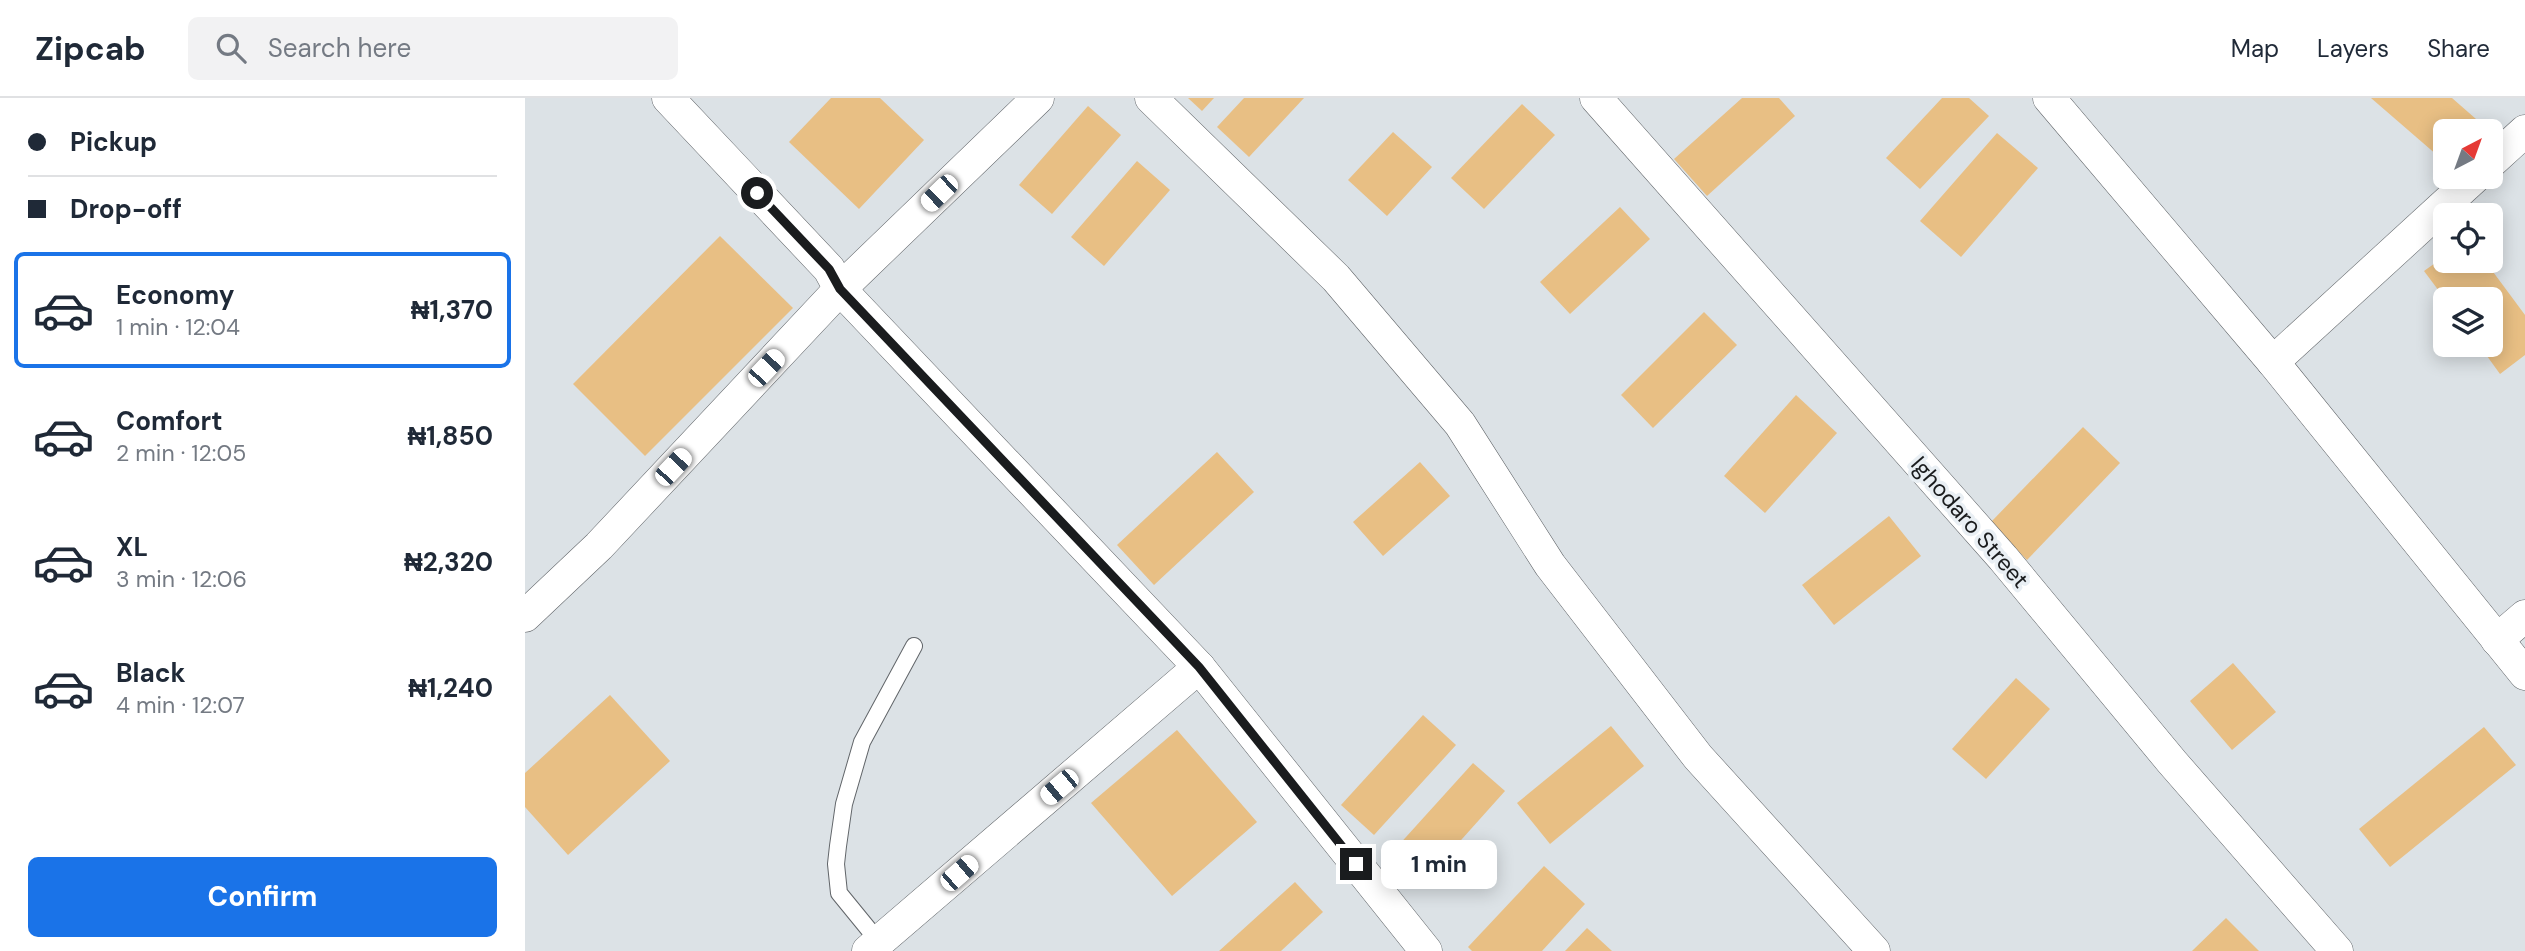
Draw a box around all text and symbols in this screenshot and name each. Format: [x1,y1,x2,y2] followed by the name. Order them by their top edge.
[188,17,678,80] search box
[35,27,146,70] text: Zipcab
[212,29,250,67] icon: search
[268,31,411,65] text: Search here
[2231,33,2279,64] text: Map
[2317,33,2389,64] text: Layers
[2427,33,2490,64] text: Share
[2433,119,2503,189] north arrow
[2433,119,2503,357] map controls
[70,125,157,159] text: Pickup
[917,171,962,215] car
[741,177,773,209] route start
[70,192,182,226] text: Drop-off
[2433,203,2503,273] button: locate
[116,278,234,312] text: Economy
[32,279,95,342] icon: car
[2433,287,2503,357] button: layers
[411,293,493,327] text: ₦1,370
[116,312,240,342] text: 1 min · 12:04
[744,345,789,391] car
[116,404,222,438] text: Comfort
[32,405,95,468] icon: car
[407,419,493,453] text: ₦1,850
[116,438,246,468] text: 2 min · 12:05
[651,444,696,490] car
[1905,450,2035,594] street label: Ighodaro Street
[116,530,148,564] text: XL
[32,531,95,594] icon: car
[404,545,493,579] text: ₦2,320
[116,564,247,594] text: 3 min · 12:06
[116,656,186,690] text: Black
[32,657,95,720] icon: car
[408,671,493,705] text: ₦1,240
[116,690,245,720] text: 4 min · 12:07
[1037,765,1082,809] car
[1381,840,1496,888] callout: 1 min
[1340,848,1372,880] route end
[1411,849,1467,879] text: 1 min
[937,851,982,895] car
[28,857,497,937] button: Confirm

